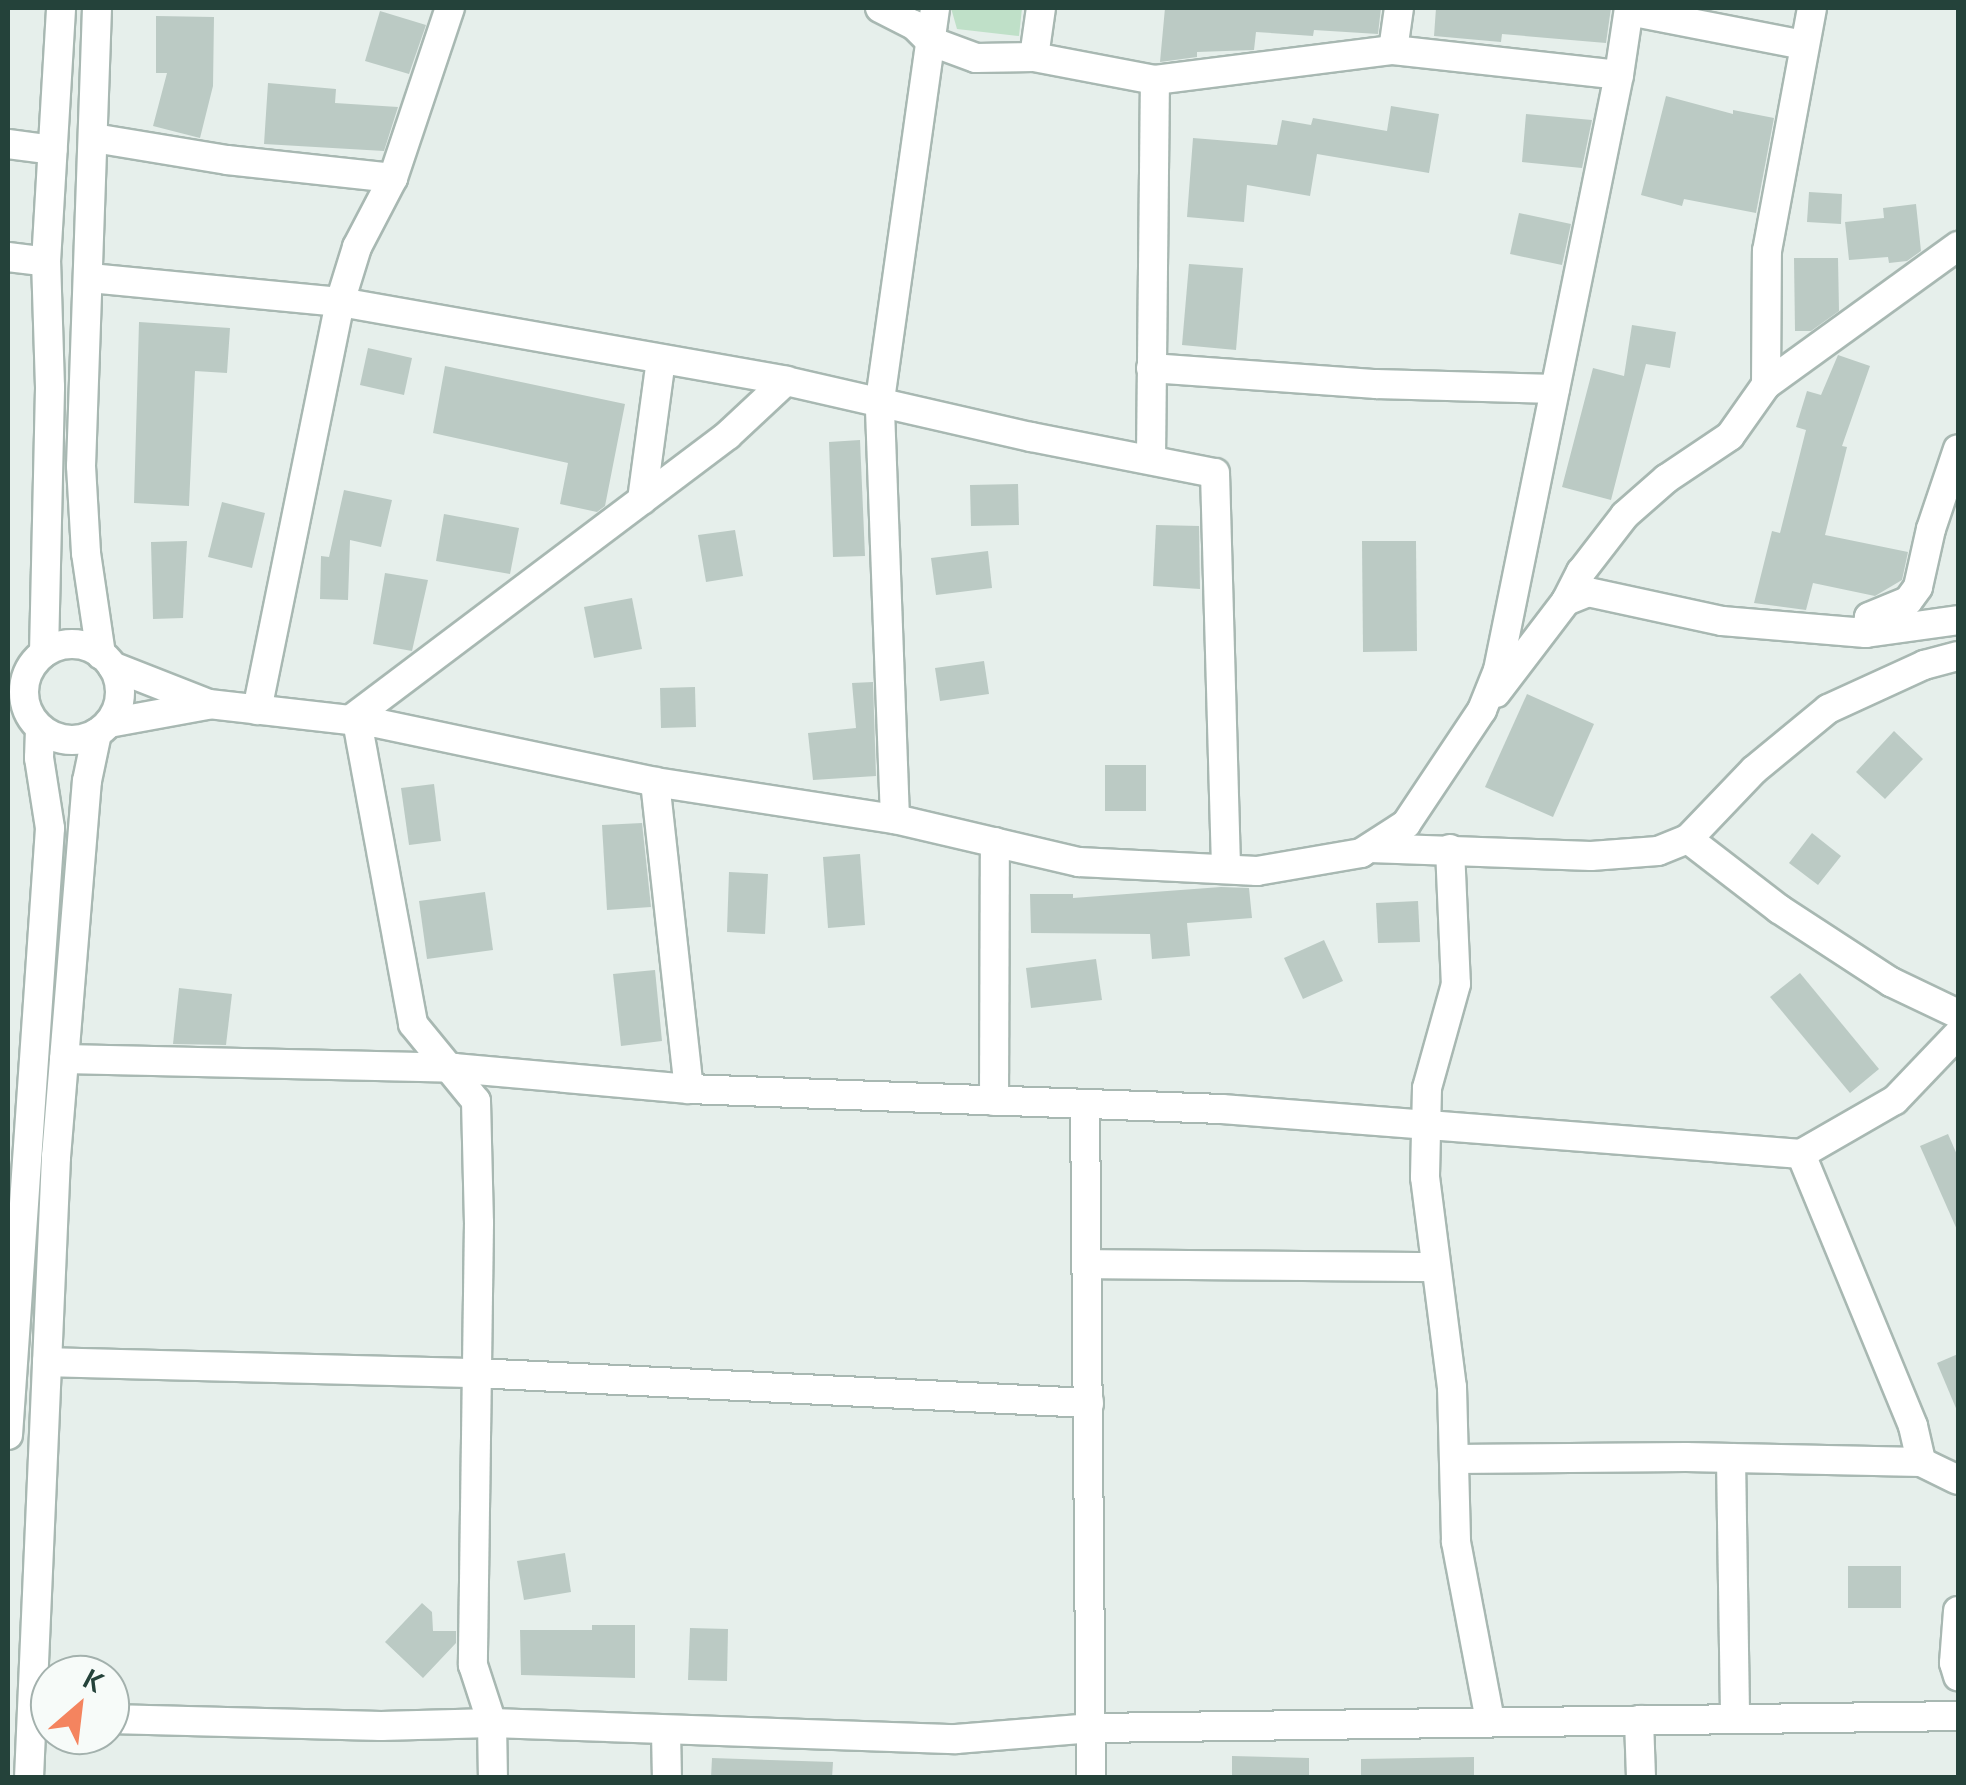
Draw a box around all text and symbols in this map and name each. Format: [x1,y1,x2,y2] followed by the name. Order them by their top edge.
[30,1655,130,1755] north arrow
[77,1661,109,1699] text: K

